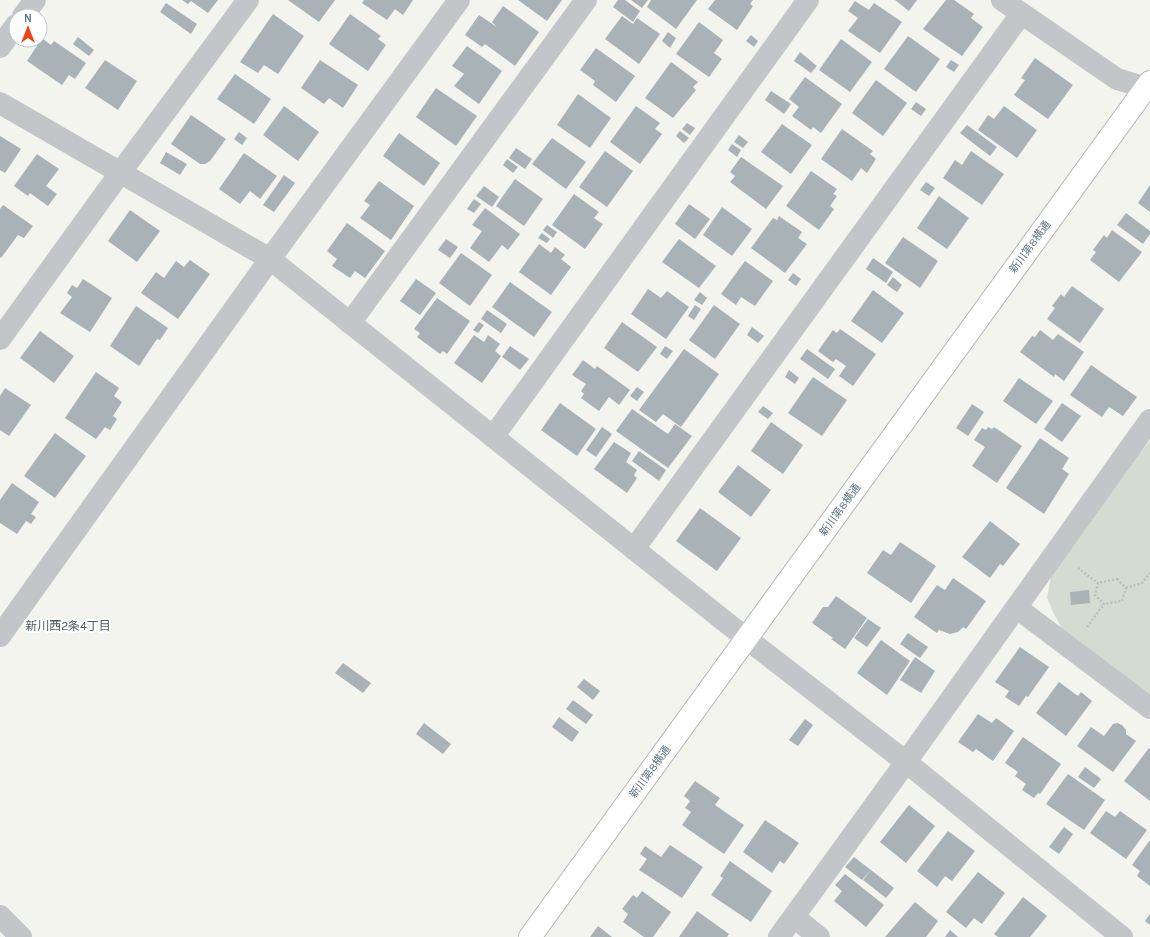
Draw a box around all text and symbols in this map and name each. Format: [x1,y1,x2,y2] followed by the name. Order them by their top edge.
[8,8,48,48] north arrow
[24,12,32,25] text: N
[1007,218,1053,276] street label: 新川第8横通
[817,481,863,539] street label: 新川第8横通
[25,619,111,633] district label: 新川西2条4丁目
[627,743,673,801] street label: 新川第8横通

